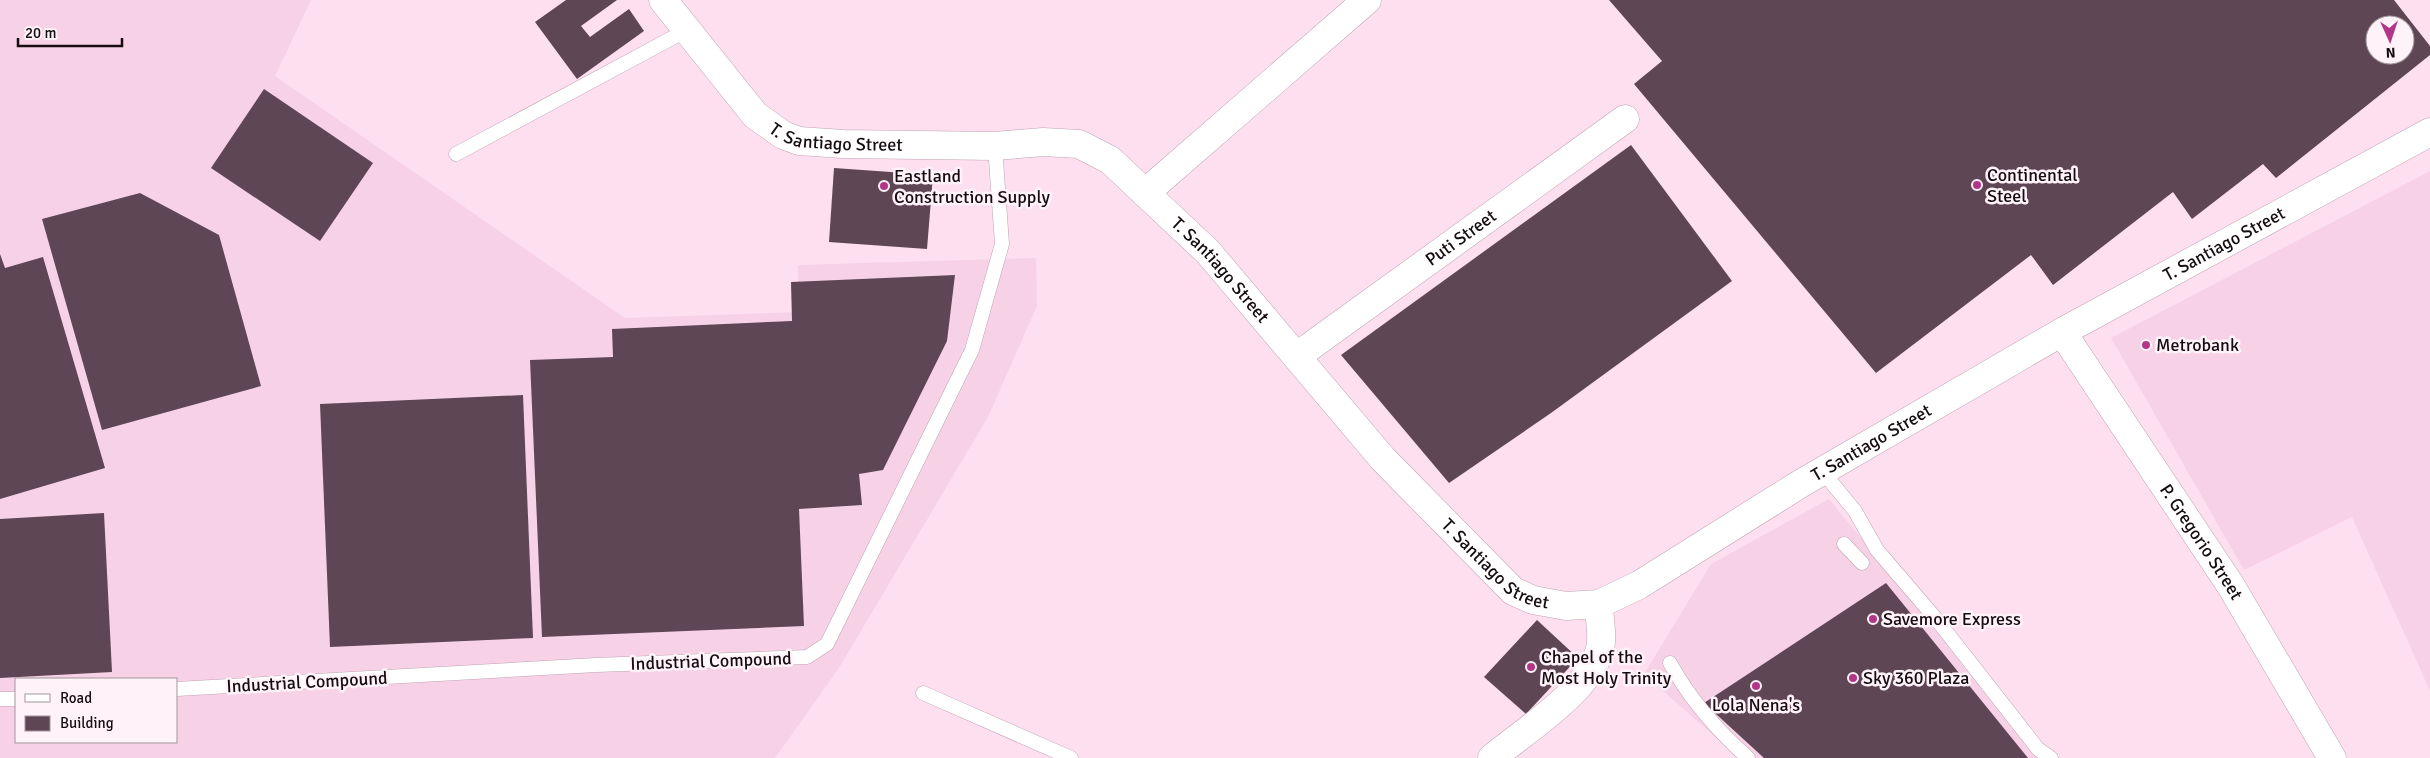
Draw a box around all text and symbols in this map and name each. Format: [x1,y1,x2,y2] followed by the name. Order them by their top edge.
[18,15,121,47] scale bar
[2365,15,2415,65] north arrow
[25,24,56,42] text: 20 m
[2385,44,2396,61] text: N
[765,118,903,156] street label: T. Santiago Street
[1987,164,2078,207] place label: Continental Steel
[894,165,1050,208] place label: Eastland Construction Supply
[1971,179,1983,191] marker: Continental Steel
[878,180,890,192] marker: Eastland Construction Supply
[2159,202,2289,286] street label: T. Santiago Street
[1421,205,1500,271] street label: Puti Street
[1167,212,1274,327] street label: T. Santiago Street
[2156,334,2239,356] place label: Metrobank
[2140,339,2152,351] marker: Metrobank
[1807,399,1935,486] street label: T. Santiago Street
[2155,480,2248,604] street label: P. Gregorio Street
[1437,514,1551,614] street label: T. Santiago Street
[1883,608,2021,630] place label: Savemore Express
[1867,613,1879,625] marker: Savemore Express
[1541,646,1672,689] place label: Chapel of the Most Holy Trinity
[630,647,792,675] street label: Industrial Compound
[1525,661,1537,673] marker: Chapel of the Most Holy Trinity
[226,667,388,697] street label: Industrial Compound
[1863,667,1969,689] place label: Sky 360 Plaza
[1847,672,1859,684] marker: Sky 360 Plaza
[15,678,178,743] legend
[1750,680,1762,692] marker: Lola Nena's
[60,689,92,707] text: Road
[1712,694,1800,716] place label: Lola Nena's
[60,714,114,732] text: Building

